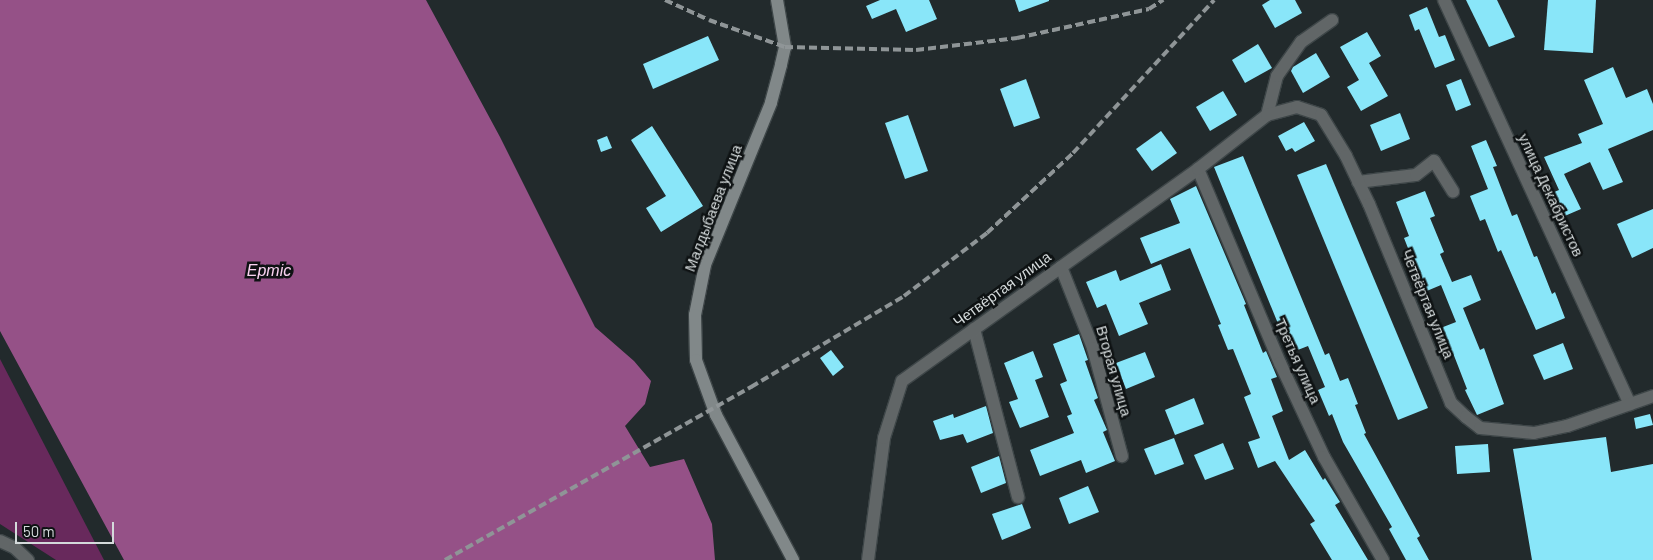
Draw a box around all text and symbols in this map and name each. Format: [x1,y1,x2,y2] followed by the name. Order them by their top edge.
[1515,131,1587,259] street label: улица Декабристов
[680,142,746,274] street label: Малдыбаева улица
[950,247,1054,331] street label: Четвёртая улица
[1398,247,1458,361] street label: Четвёртая улица
[247,260,291,280] water label: Ертіс
[1271,316,1325,406] street label: Третья улица
[1092,324,1136,418] street label: Вторая улица
[18,512,116,544] scale bar
[23,522,55,540] text: 50 m

